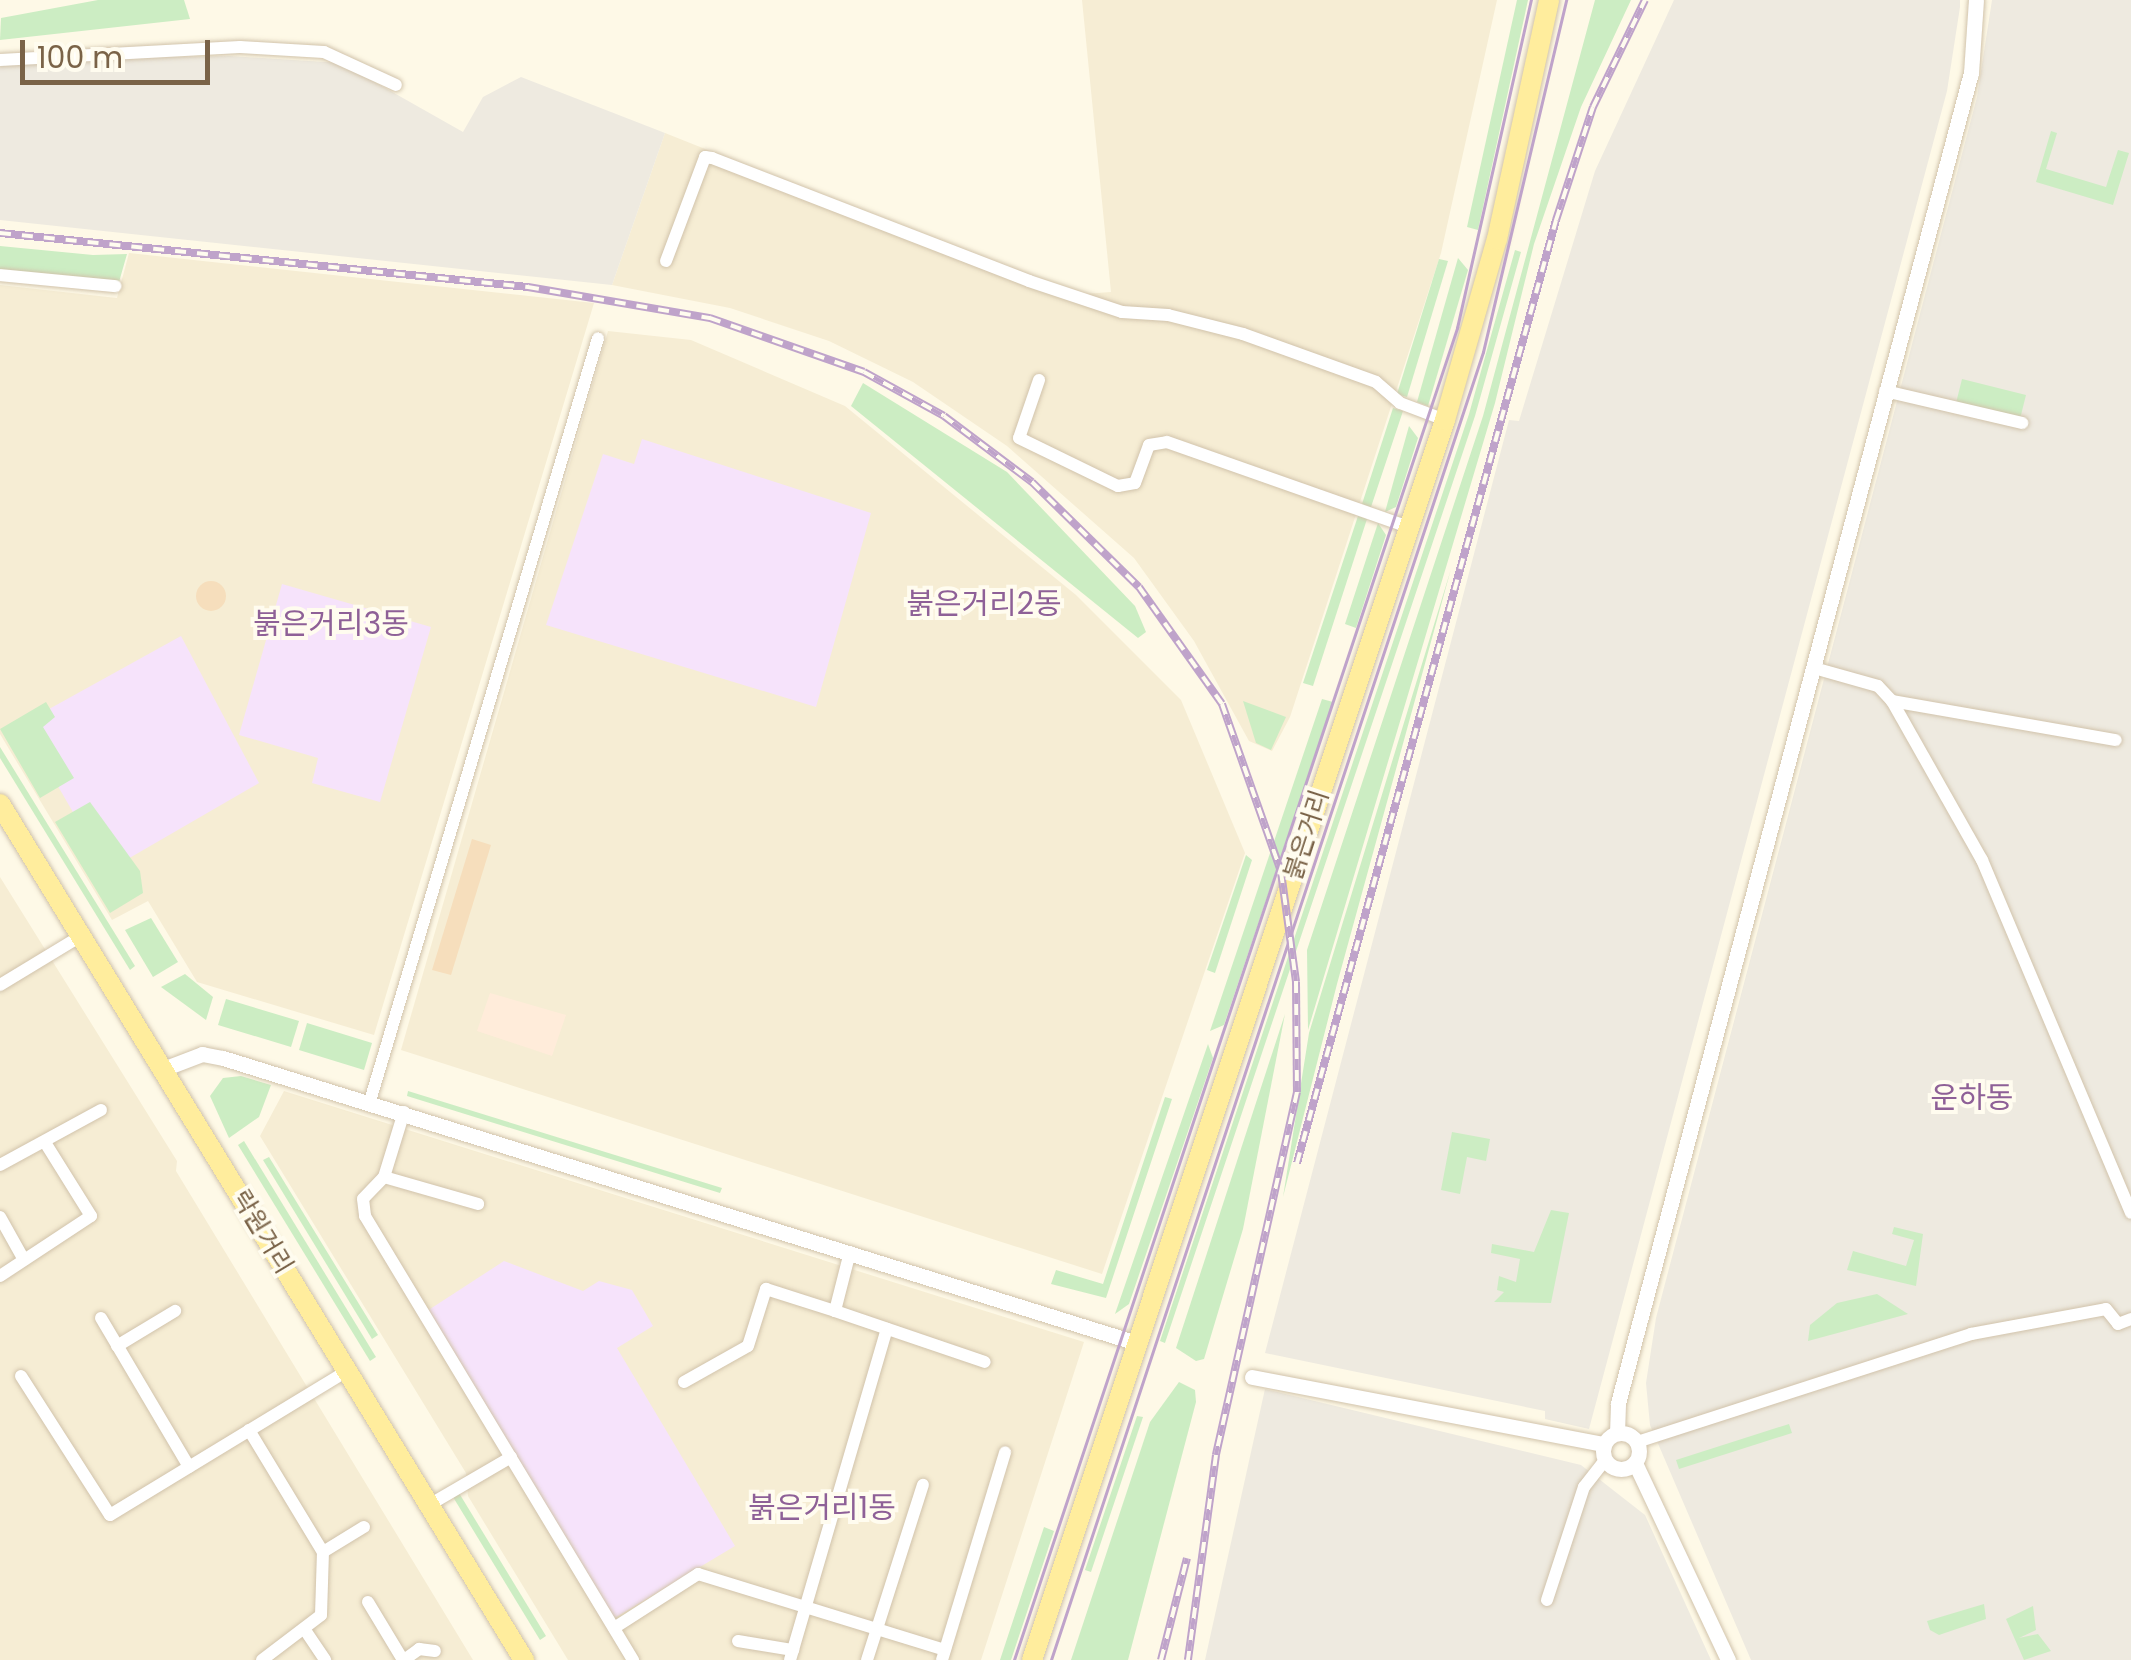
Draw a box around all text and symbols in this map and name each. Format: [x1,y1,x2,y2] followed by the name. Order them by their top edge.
[25,20,215,82] scale bar
[37,36,123,79] text: 100 m
[906,586,1062,622] district label: 붉은거리2동
[253,606,409,642] district label: 붉은거리3동
[1279,787,1335,883] street label: 붉은거리
[1931,1080,2013,1116] district label: 운하동
[225,1185,299,1279] street label: 락원거리
[748,1490,896,1526] district label: 붉은거리1동

